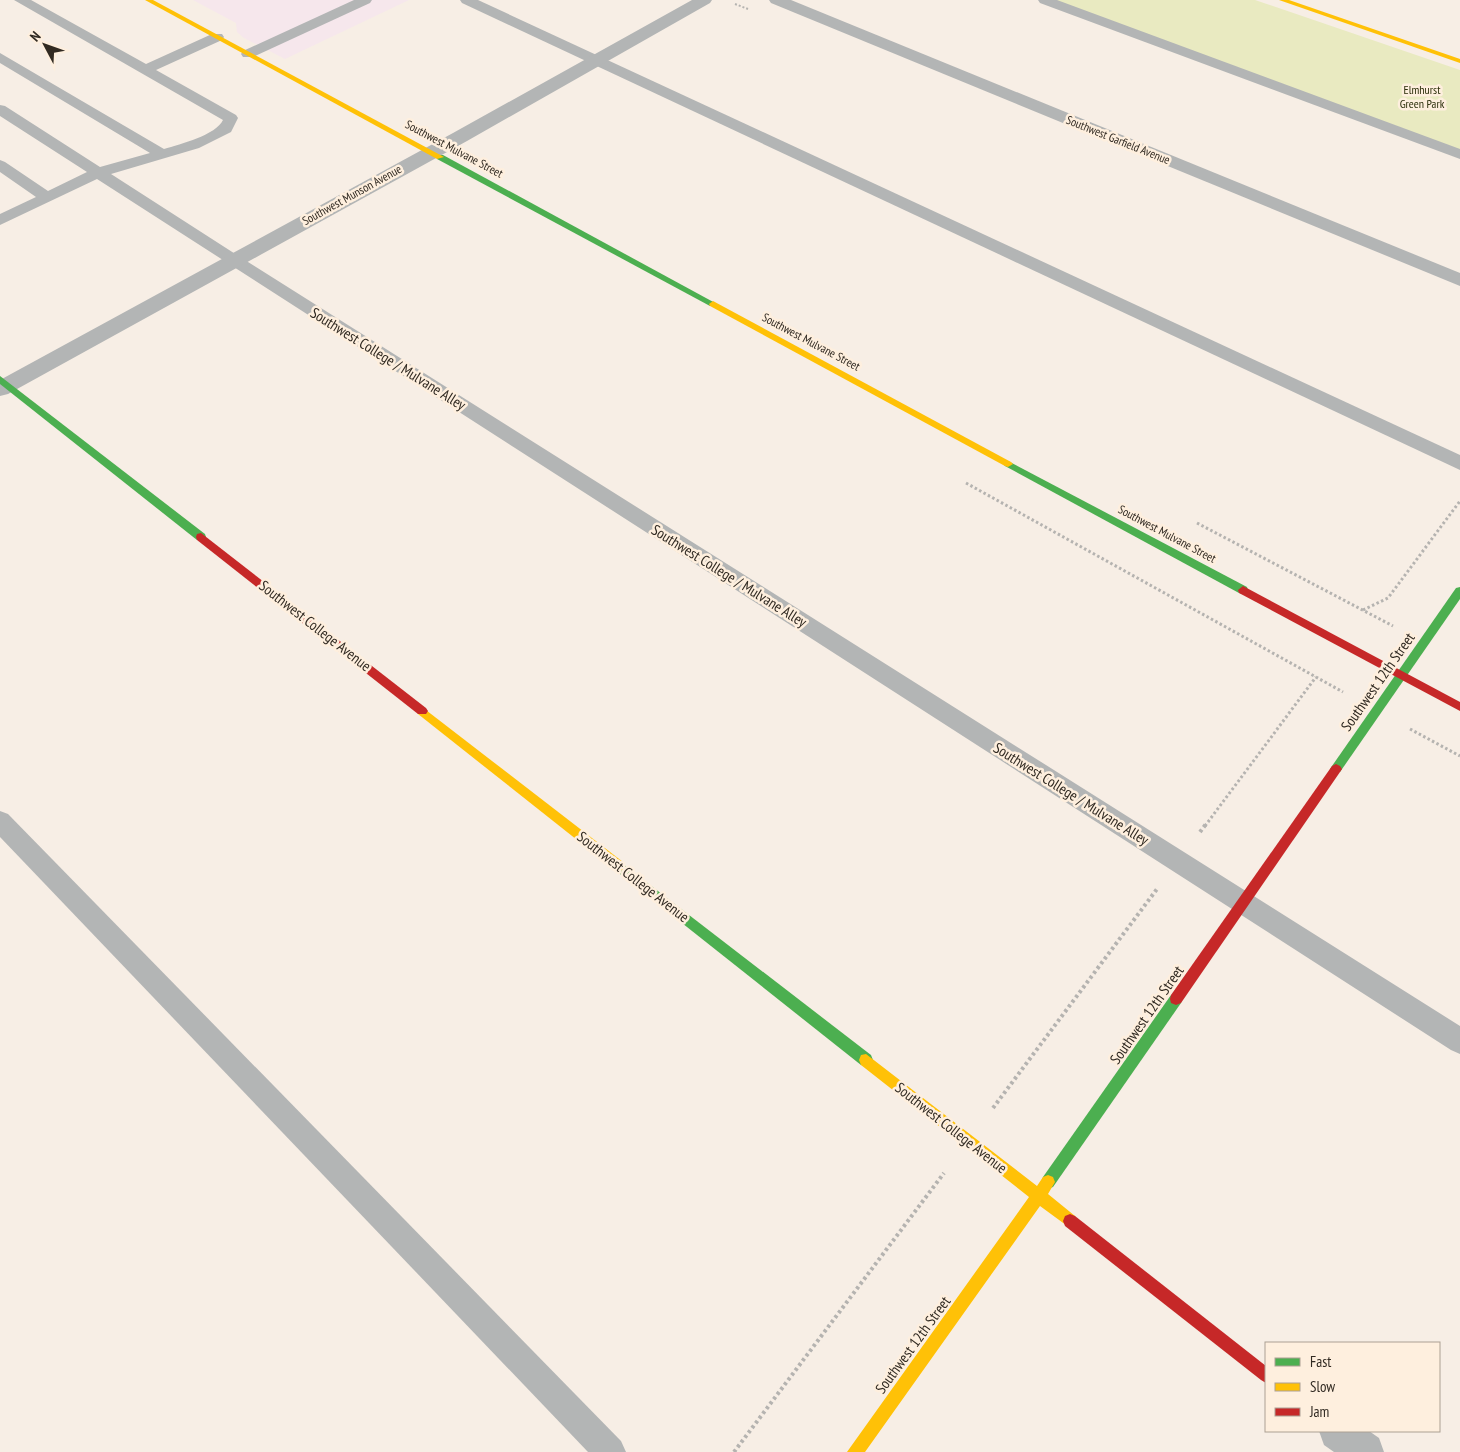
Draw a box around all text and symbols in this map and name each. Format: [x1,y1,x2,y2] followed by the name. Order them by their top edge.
[20,20,70,70] north arrow
[26,28,44,45] text: N
[1400,82,1445,111] park label: Elmhurst Green Park
[1064,112,1172,167] street label: Southwest Garfield Avenue
[403,116,506,181] street label: Southwest Mulvane Street
[300,161,404,228] street label: Southwest Munson Avenue
[307,303,470,414] street label: Southwest College / Mulvane Alley
[760,309,863,374] street label: Southwest Mulvane Street
[1116,501,1219,566] street label: Southwest Mulvane Street
[648,520,811,631] street label: Southwest College / Mulvane Alley
[256,576,375,675] street label: Southwest College Avenue
[1337,629,1419,735] street label: Southwest 12th Street
[990,738,1153,849] street label: Southwest College / Mulvane Alley
[574,827,693,926] street label: Southwest College Avenue
[1106,962,1188,1068] street label: Southwest 12th Street
[892,1078,1011,1177] street label: Southwest College Avenue
[871,1292,954,1397] street label: Southwest 12th Street
[1265,1342,1440,1432] legend
[1310,1352,1331,1371] text: Fast
[1310,1377,1335,1396] text: Slow
[1309,1402,1329,1421] text: Jam

